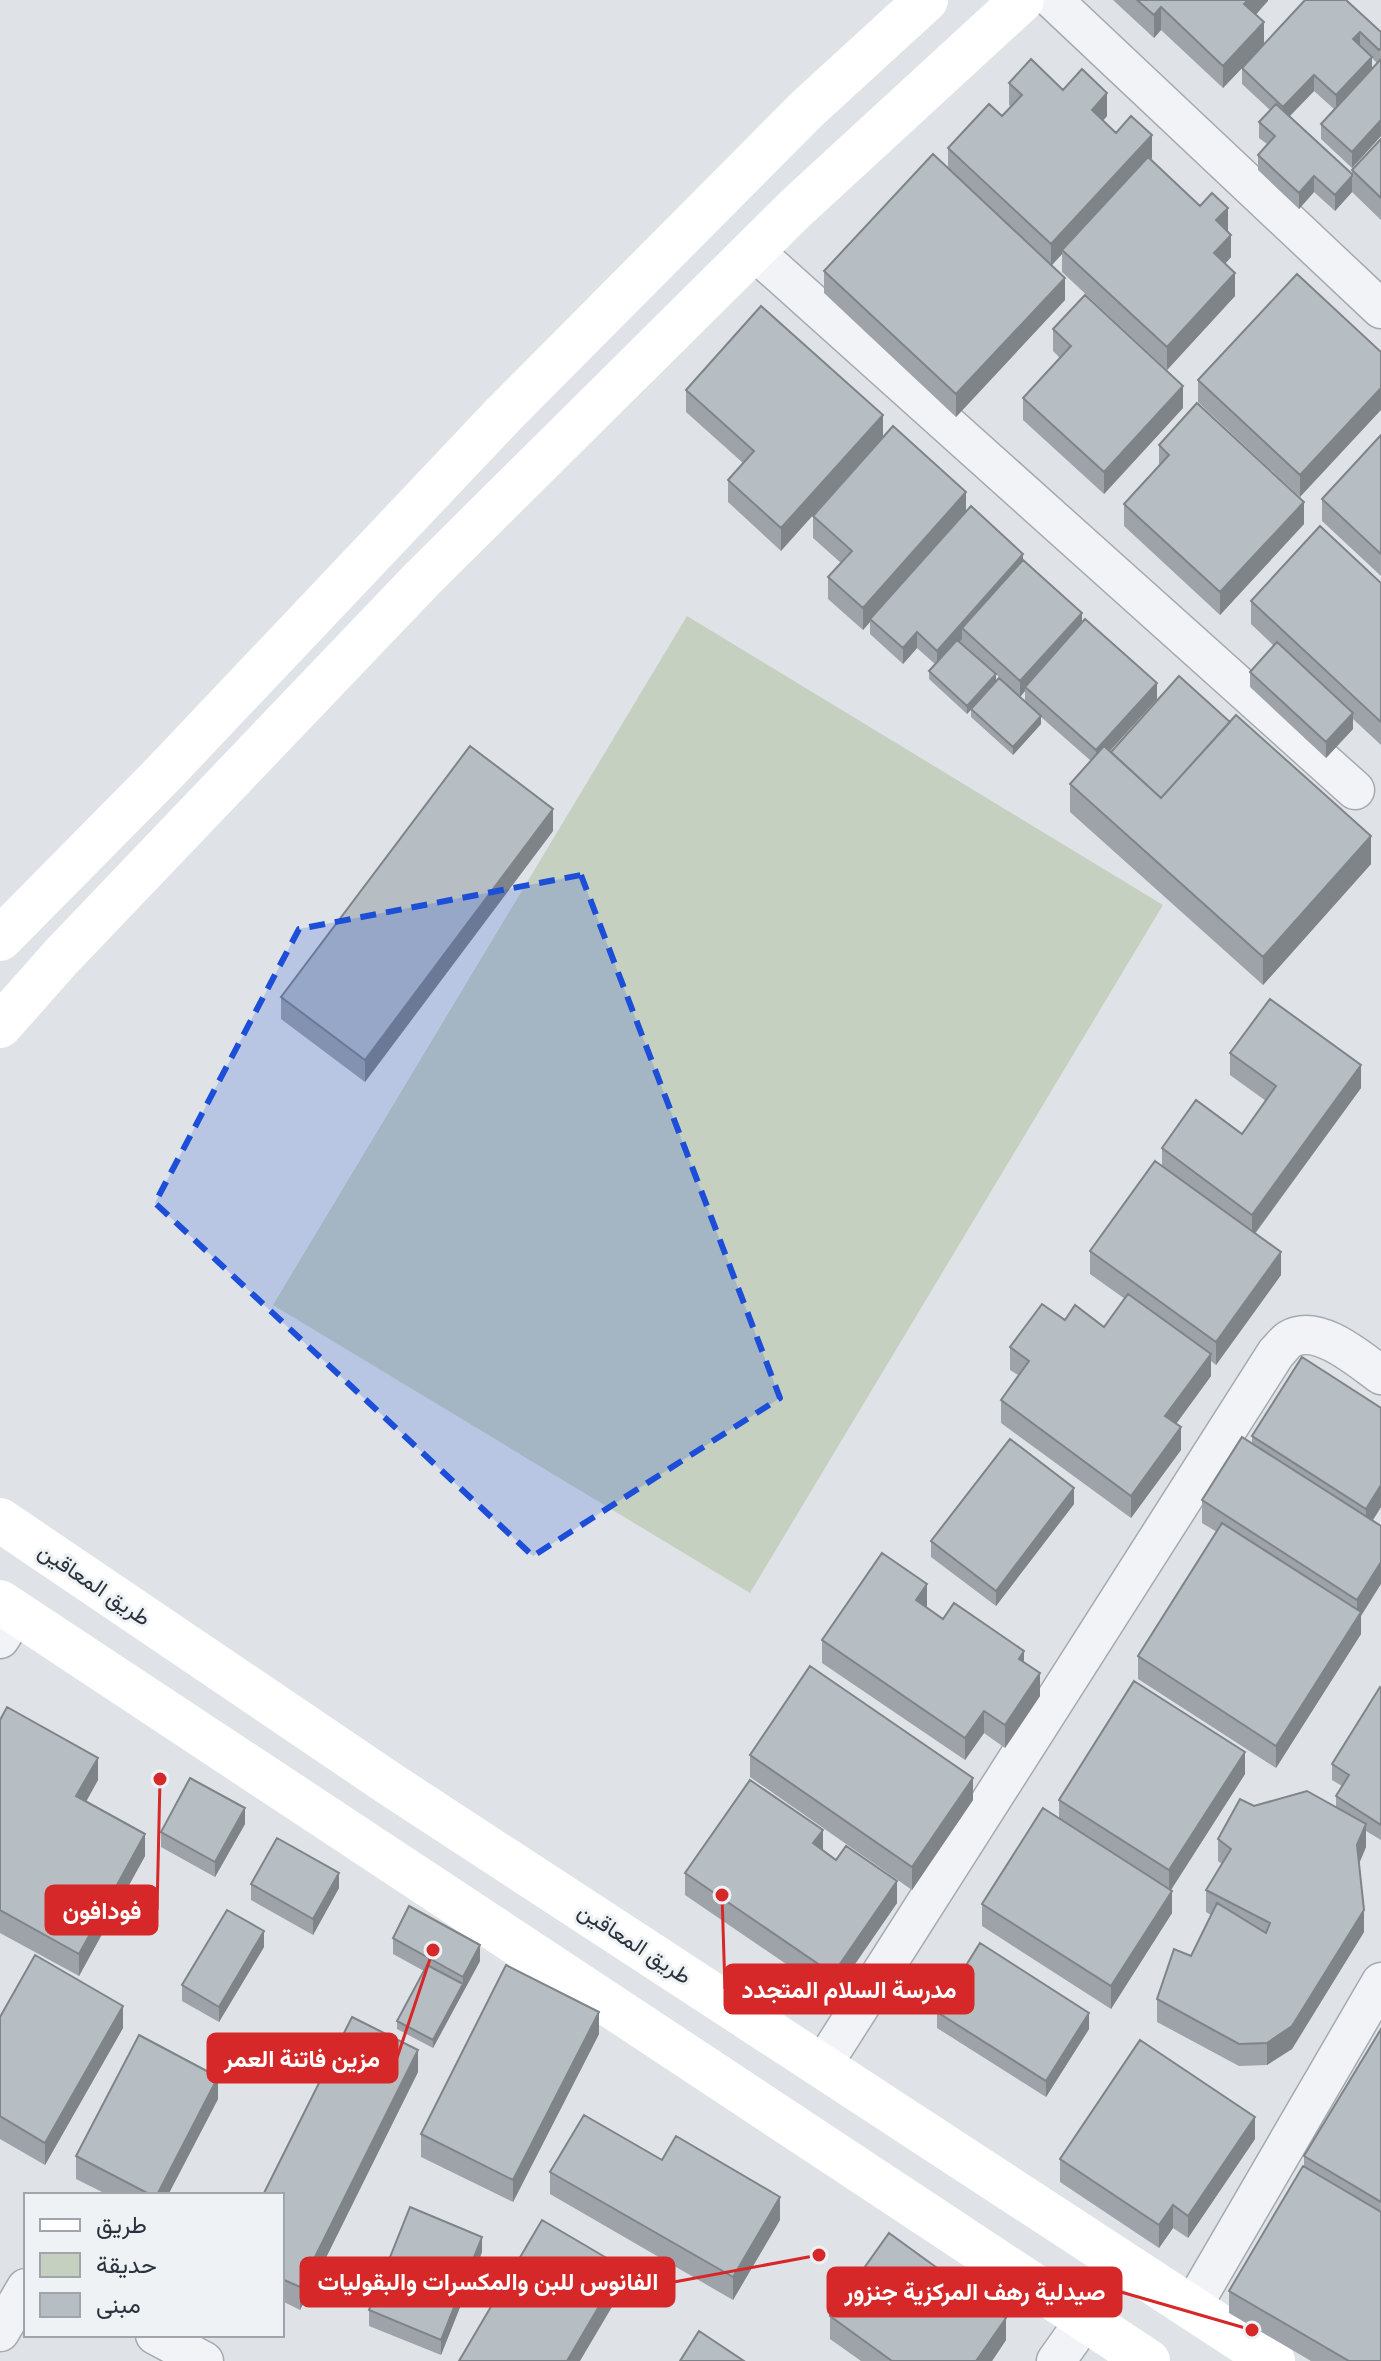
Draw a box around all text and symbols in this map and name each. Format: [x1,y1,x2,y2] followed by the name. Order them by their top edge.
[32,1535,157,1633] street label: طريق المعاقين
[46,1886,157,1934] callout: فودافون
[63,1894,142,1927] text: فودافون
[572,1895,698,1992] street label: طريق المعاقين
[725,1965,973,2013] callout: مدرسة السلام المتجدد
[741,1973,957,2006] text: مدرسة السلام المتجدد
[208,2034,397,2082] callout: مزين فاتنة العمر
[223,2042,380,2075] text: مزين فاتنة العمر
[24,2193,284,2337] legend
[96,2208,147,2241] text: طريق
[96,2248,157,2281] text: حديقة
[301,2258,674,2306] callout: الفانوس للبن والمكسرات والبقوليات
[318,2265,658,2298] text: الفانوس للبن والمكسرات والبقوليات
[828,2268,1121,2316] callout: صيدلية رهف المركزية جنزور
[843,2275,1106,2308] text: صيدلية رهف المركزية جنزور
[96,2288,141,2321] text: مبنى

